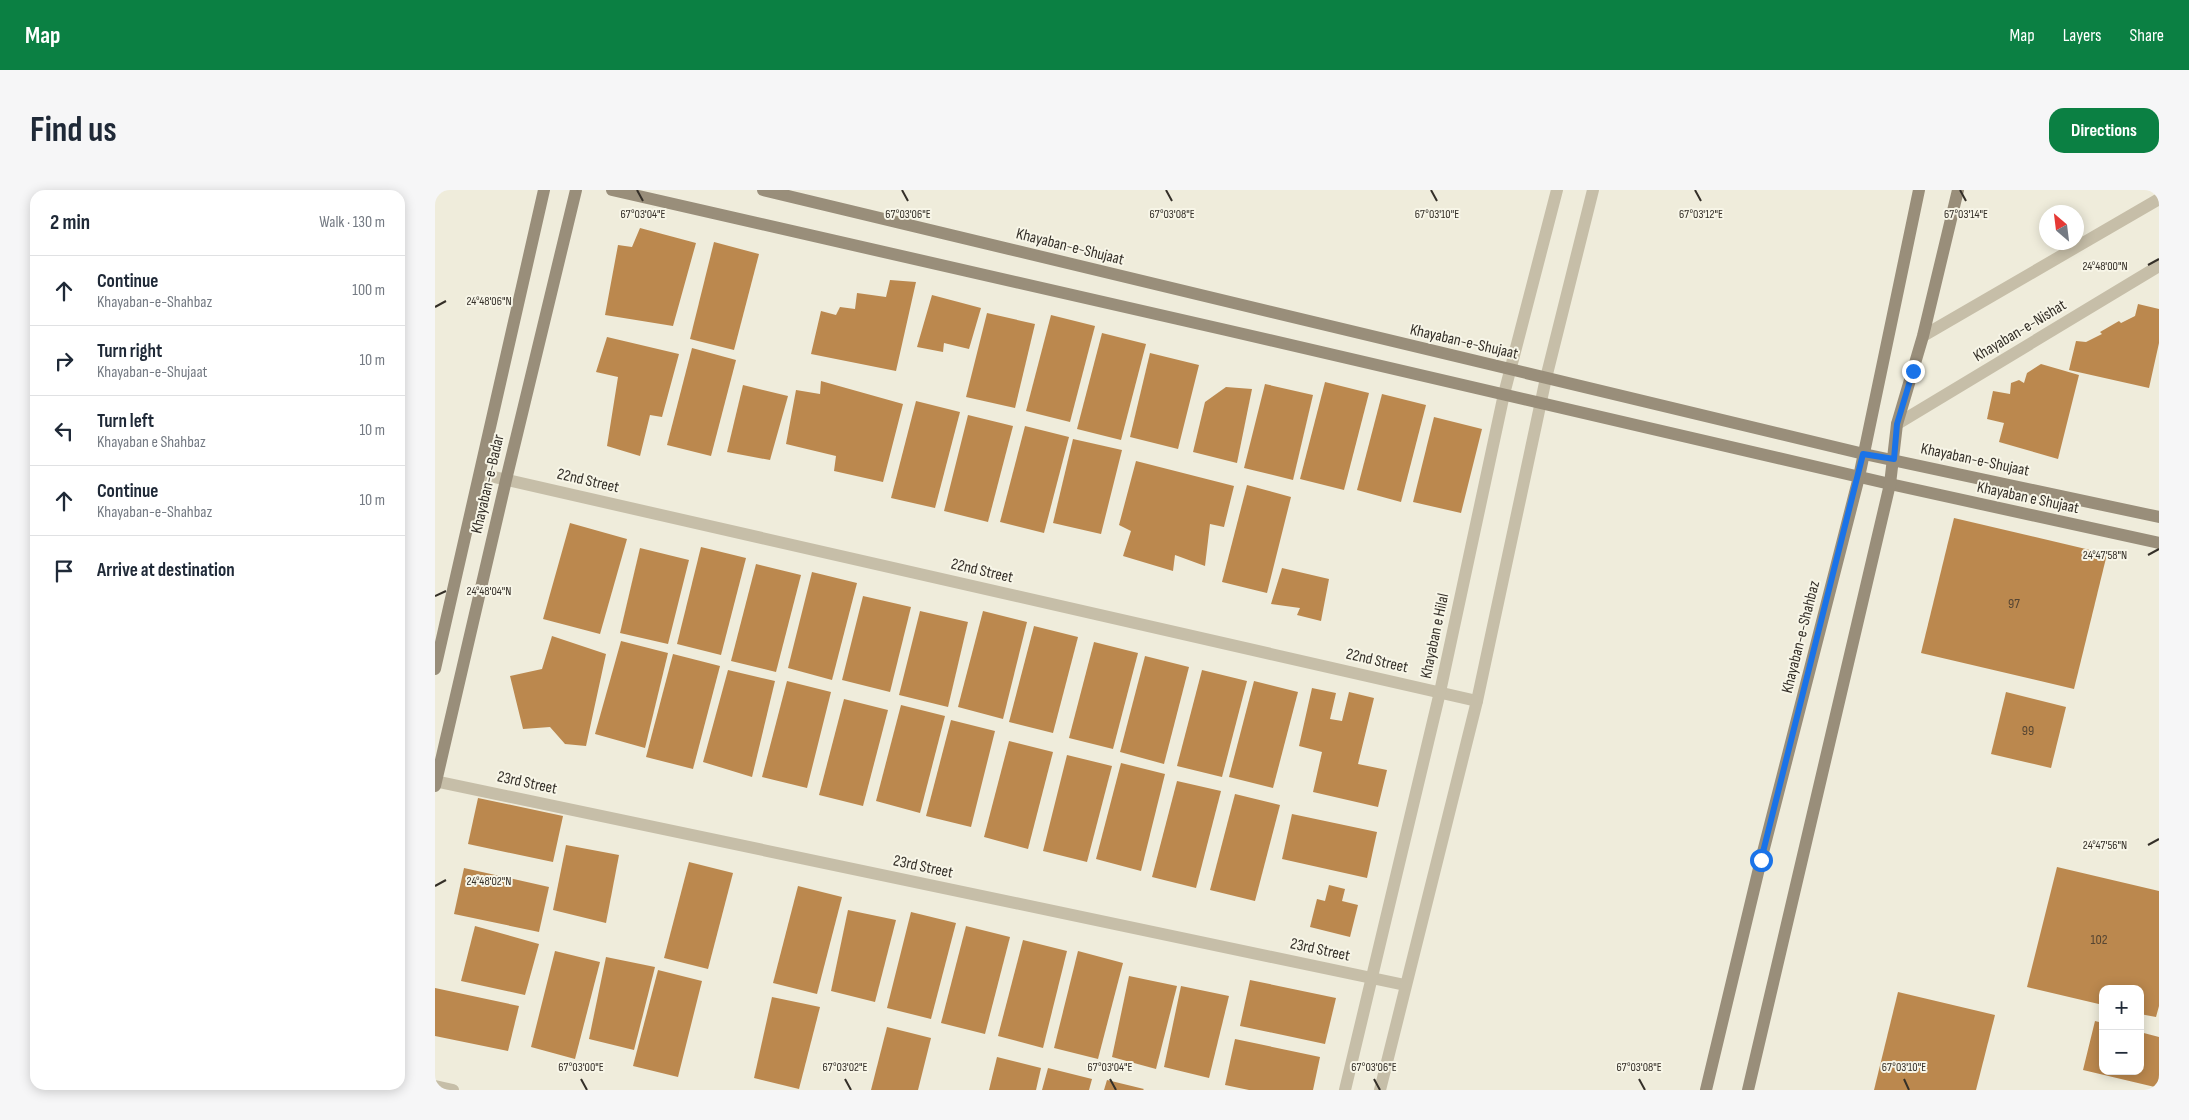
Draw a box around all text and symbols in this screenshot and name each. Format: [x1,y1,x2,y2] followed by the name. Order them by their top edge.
[25,21,60,50] text: Map
[2010,25,2035,46] text: Map
[2063,25,2102,46] text: Layers
[2130,25,2164,46] text: Share
[2049,108,2159,153] button: Directions
[30,109,117,152] text: Find us
[2039,205,2084,250] north arrow
[620,207,666,222] text: 67°03'04"E
[885,207,931,222] text: 67°03'06"E
[1149,207,1195,222] text: 67°03'08"E
[1415,207,1459,222] text: 67°03'10"E
[1679,207,1723,222] text: 67°03'12"E
[1944,207,1988,222] text: 67°03'14"E
[50,210,90,235] text: 2 min
[319,213,385,232] text: Walk · 130 m
[1014,224,1126,270] street label: Khayaban-e-Shujaat
[2082,259,2128,274] text: 24°48'00"N
[97,270,158,293] text: Continue
[50,277,78,305] icon: ahead
[352,281,385,300] text: 100 m
[97,293,212,312] text: Khayaban-e-Shahbaz
[466,294,512,309] text: 24°48'06"N
[1970,296,2070,366] street label: Khayaban-e-Nishat
[1408,320,1520,364] street label: Khayaban-e-Shujaat
[97,340,162,363] text: Turn right
[50,347,78,375] icon: right
[359,351,385,370] text: 10 m
[1902,360,1925,383] route end
[97,363,207,382] text: Khayaban-e-Shujaat
[97,410,154,433] text: Turn left
[50,417,78,445] icon: left
[359,421,385,440] text: 10 m
[467,432,509,535] street label: Khayaban-e-Badar
[97,433,206,452] text: Khayaban e Shahbaz
[1919,439,2031,481] street label: Khayaban-e-Shujaat
[555,465,621,497] street label: 22nd Street
[1975,478,2081,518] street label: Khayaban e Shujaat
[97,480,158,503] text: Continue
[50,487,78,515] icon: ahead
[359,491,385,510] text: 10 m
[97,503,212,522] text: Khayaban-e-Shahbaz
[2083,548,2127,563] text: 24°47'58"N
[949,555,1015,587] street label: 22nd Street
[50,557,78,585] icon: arrive
[97,559,235,582] text: Arrive at destination
[1778,579,1824,695] street label: Khayaban-e-Shahbaz
[467,584,511,599] text: 24°48'04"N
[1417,592,1453,680] street label: Khayaban e Hilal
[2008,595,2020,612] house number: 97
[1344,645,1410,677] street label: 22nd Street
[2022,722,2034,739] house number: 99
[495,767,559,799] street label: 23rd Street
[2083,838,2127,853] text: 24°47'56"N
[1750,849,1773,872] route start
[891,851,955,883] street label: 23rd Street
[467,874,511,889] text: 24°48'02"N
[2091,931,2108,948] house number: 102
[1288,934,1352,966] street label: 23rd Street
[2099,985,2144,1075] map controls
[2099,985,2144,1030] button: +
[2099,1030,2144,1075] button: −
[558,1060,604,1075] text: 67°03'00"E
[822,1060,868,1075] text: 67°03'02"E
[1087,1060,1133,1075] text: 67°03'04"E
[1351,1060,1397,1075] text: 67°03'06"E
[1616,1060,1662,1075] text: 67°03'08"E
[1882,1060,1926,1075] text: 67°03'10"E

